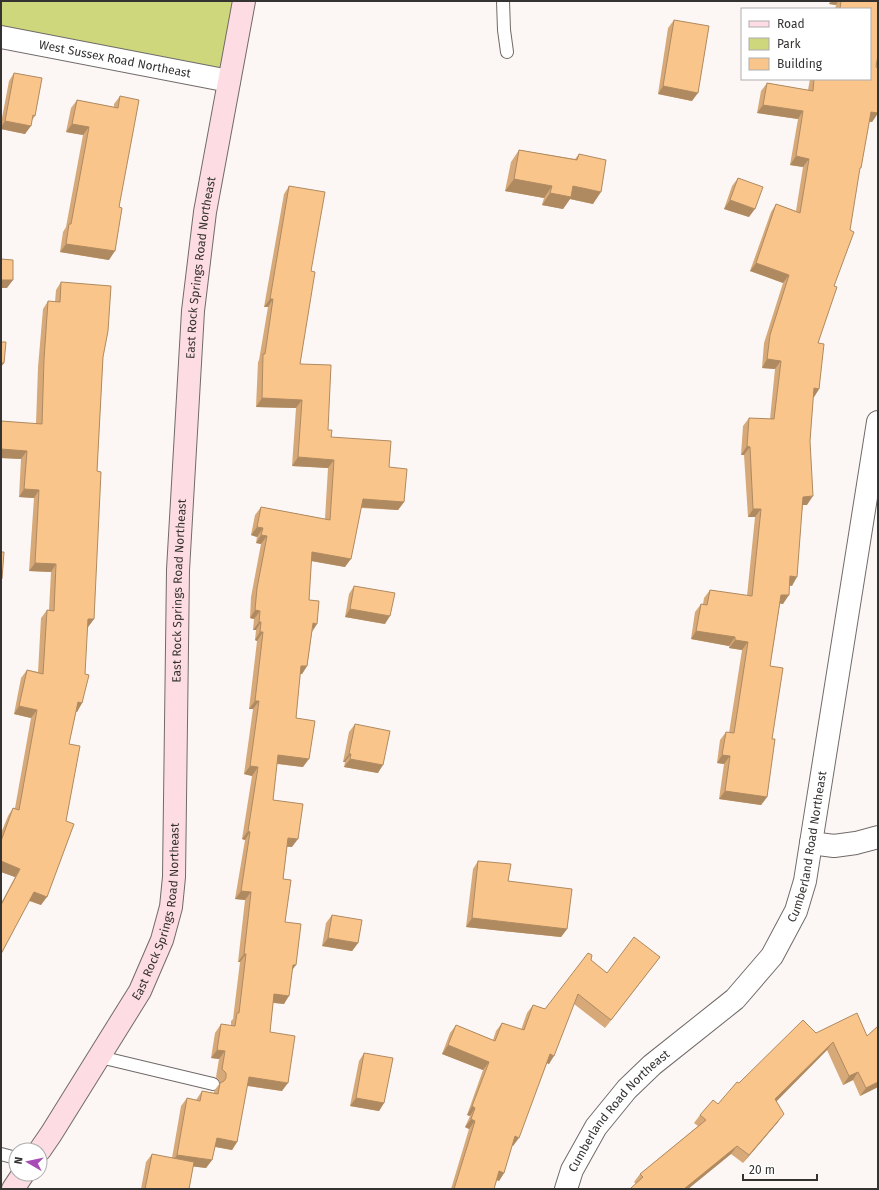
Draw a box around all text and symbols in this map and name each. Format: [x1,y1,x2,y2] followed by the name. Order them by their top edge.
[741,8,871,80] legend
[777,17,805,31] text: Road
[38,37,193,81] street label: West Sussex Road Northeast
[777,37,801,51] text: Park
[777,57,823,71] text: Building
[183,175,219,359] street label: East Rock Springs Road Northeast
[170,498,189,683] street label: East Rock Springs Road Northeast
[784,769,829,925] street label: Cumberland Road Northeast
[129,822,182,1003] street label: East Rock Springs Road Northeast
[565,1046,673,1174] street label: Cumberland Road Northeast
[8,1142,48,1182] north arrow
[12,1156,26,1165] text: N
[743,1156,817,1182] scale bar
[749,1163,775,1177] text: 20 m

